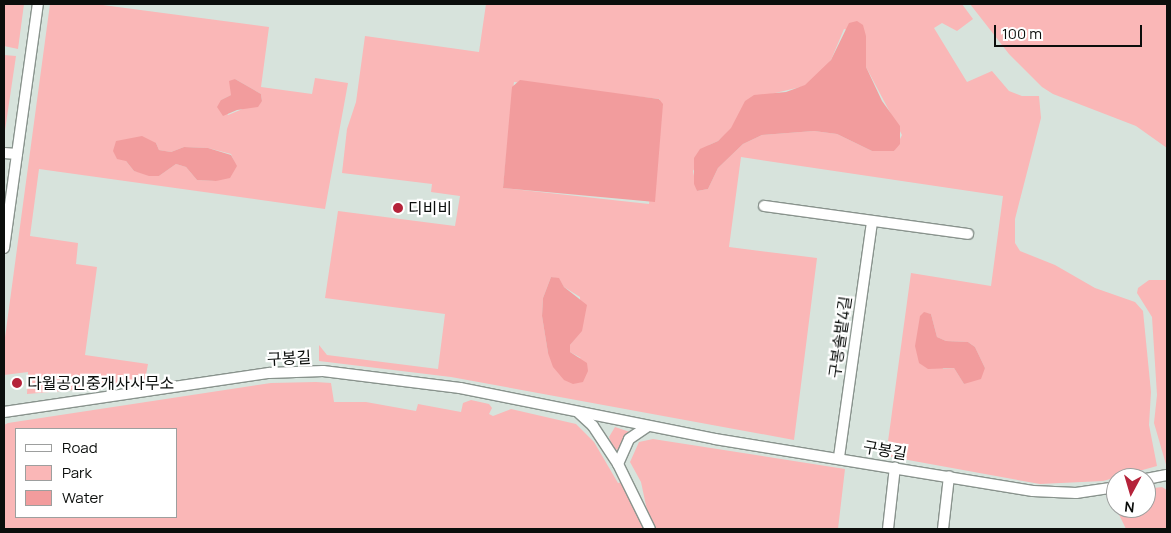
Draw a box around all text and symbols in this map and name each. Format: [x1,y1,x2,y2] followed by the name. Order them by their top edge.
[996,15,1144,47] scale bar
[1002,23,1042,44] text: 100 m
[408,198,452,218] place label: 디비비
[392,202,404,214] marker: 디비비
[825,295,855,379] street label: 구봉솔밭4길
[266,347,312,369] street label: 구봉길
[27,373,174,393] place label: 다월공인중개사사무소
[11,377,23,389] marker: 다월공인중개사사무소
[15,428,178,518] legend
[62,437,98,458] text: Road
[862,437,908,463] street label: 구봉길
[62,462,92,483] text: Park
[1106,468,1156,518] north arrow
[62,487,104,508] text: Water
[1123,497,1135,517] text: N

